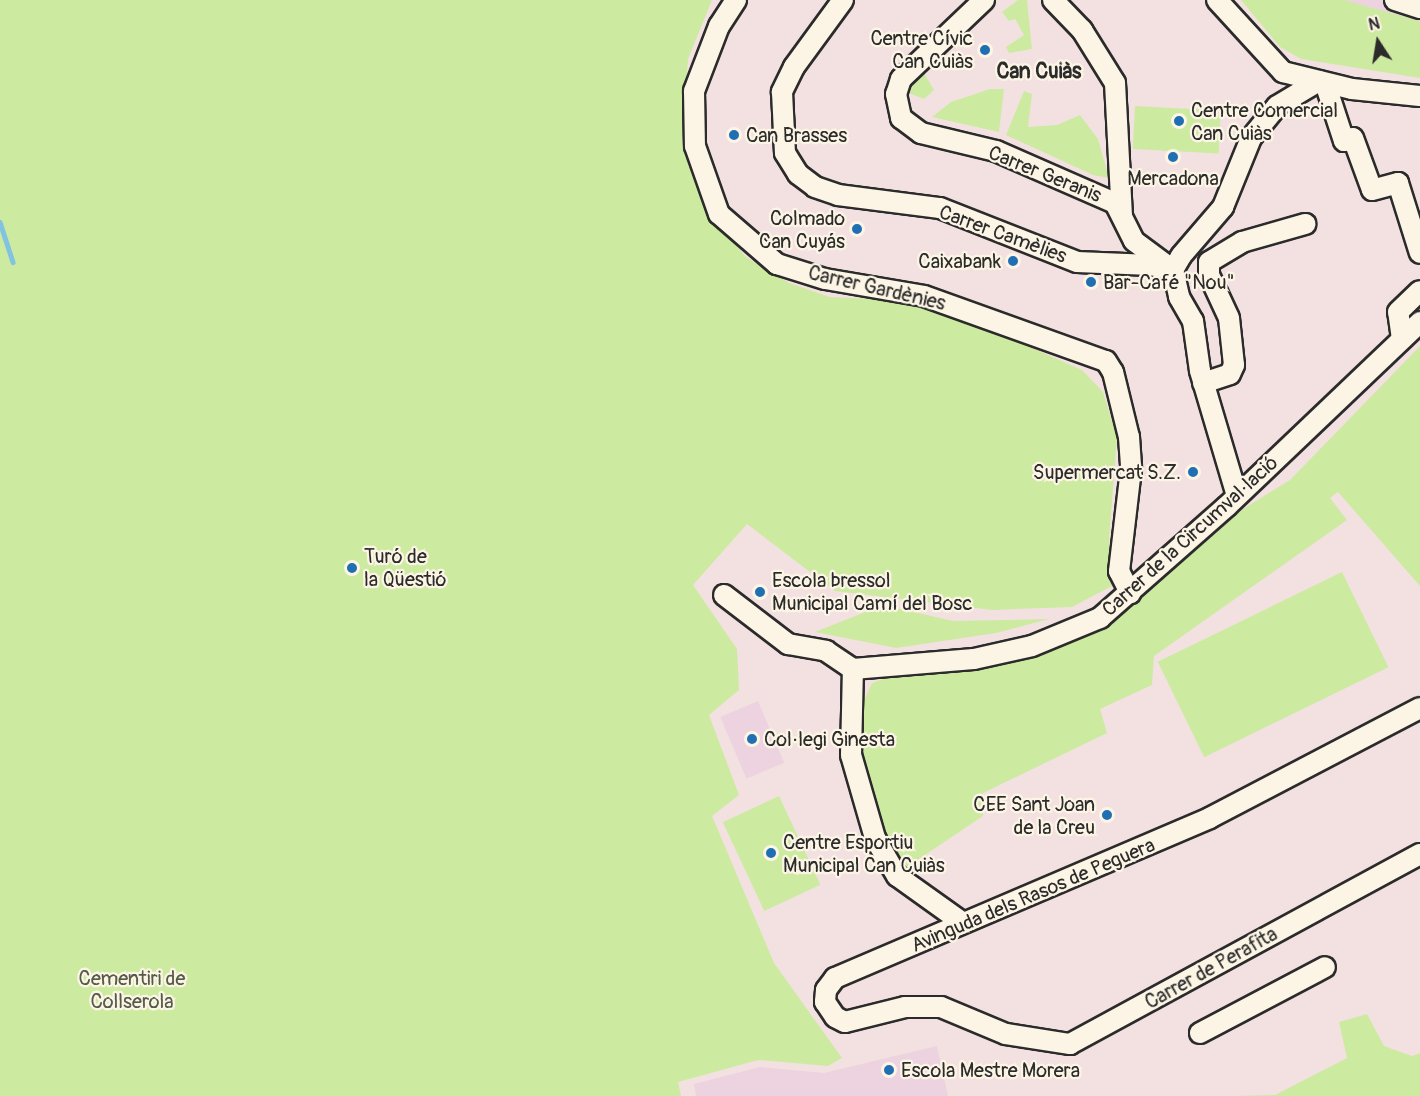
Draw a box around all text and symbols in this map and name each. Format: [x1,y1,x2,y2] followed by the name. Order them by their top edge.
[1348,12,1408,72] north arrow
[1367,13,1382,35] text: N
[870,27,973,74] place label: Centre Cívic Can Cuiàs
[978,43,992,57] marker: Centre Cívic Can Cuiàs
[997,59,1081,85] district label: Can Cuiàs
[1191,98,1338,145] place label: Centre Comercial Can Cuiàs
[1172,114,1186,128] marker: Centre Comercial Can Cuiàs
[746,123,847,147] place label: Can Brasses
[727,128,741,142] marker: Can Brasses
[985,140,1105,208] street label: Carrer Geranis
[1166,150,1180,164] marker: Mercadona
[1127,166,1219,190] place label: Mercadona
[936,200,1070,268] street label: Carrer Camèlies
[759,206,845,253] place label: Colmado Can Cuyás
[850,222,864,236] marker: Colmado Can Cuyás
[918,249,1001,273] place label: Caixabank
[1006,254,1020,268] marker: Caixabank
[806,261,948,315] street label: Carrer Gardènies
[1103,270,1235,294] place label: Bar-Café "Nou"
[1084,275,1098,289] marker: Bar-Café "Nou"
[1097,451,1283,621] street label: Carrer de la Circumval·lació
[1033,460,1181,484] place label: Supermercat S.Z.
[1186,465,1200,479] marker: Supermercat S.Z.
[364,544,446,591] place label: Turó de la Qüestió
[345,561,359,575] marker: Turó de la Qüestió
[772,568,972,615] place label: Escola bressol Municipal Camí del Bosc
[753,585,767,599] marker: Escola bressol Municipal Camí del Bosc
[764,727,895,751] place label: Col·legi Ginesta
[745,732,759,746] marker: Col·legi Ginesta
[973,792,1095,839] place label: CEE Sant Joan de la Creu
[1100,808,1114,822] marker: CEE Sant Joan de la Creu
[783,830,945,877] place label: Centre Esportiu Municipal Can Cuiàs
[908,833,1158,957] street label: Avinguda dels Rasos de Peguera
[764,846,778,860] marker: Centre Esportiu Municipal Can Cuiàs
[1141,922,1281,1014] street label: Carrer de Perafita
[79,966,185,1013] park label: Cementiri de Collserola
[901,1058,1080,1082] place label: Escola Mestre Morera
[882,1063,896,1077] marker: Escola Mestre Morera

